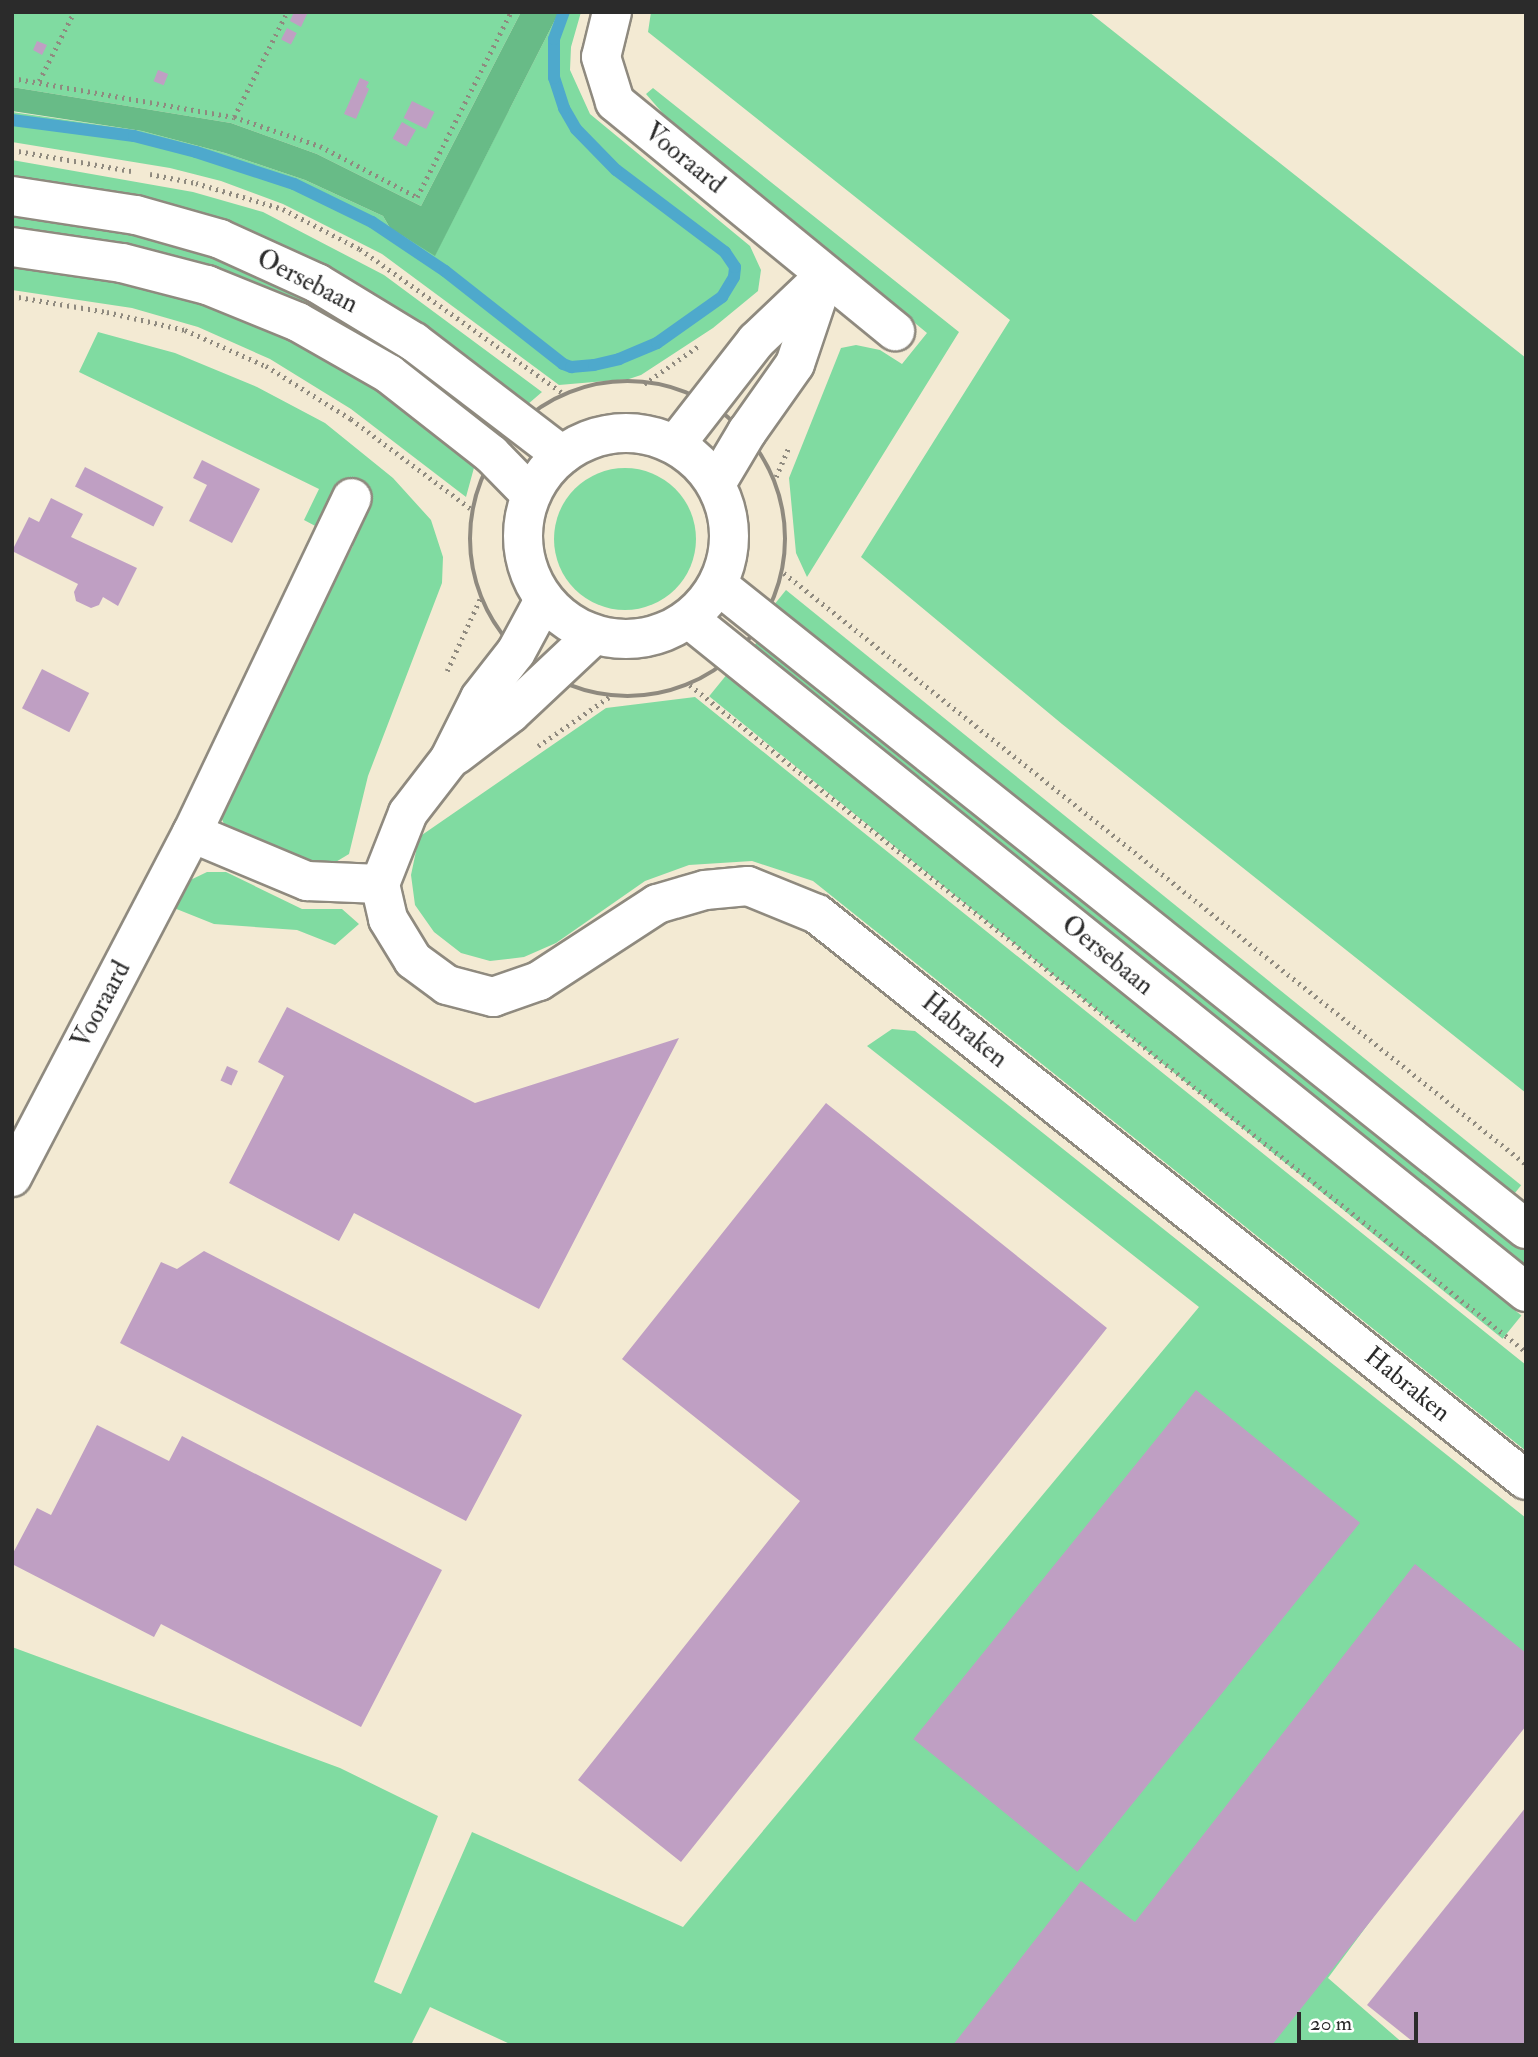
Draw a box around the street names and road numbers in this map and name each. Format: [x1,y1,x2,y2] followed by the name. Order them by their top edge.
[637,117,731,201] street label: Vooraard
[251,243,363,321] street label: Oersebaan
[1055,910,1159,1002] street label: Oersebaan
[66,956,138,1054] street label: Vooraard
[915,987,1013,1075] street label: Habraken
[1358,1341,1456,1429] street label: Habraken

